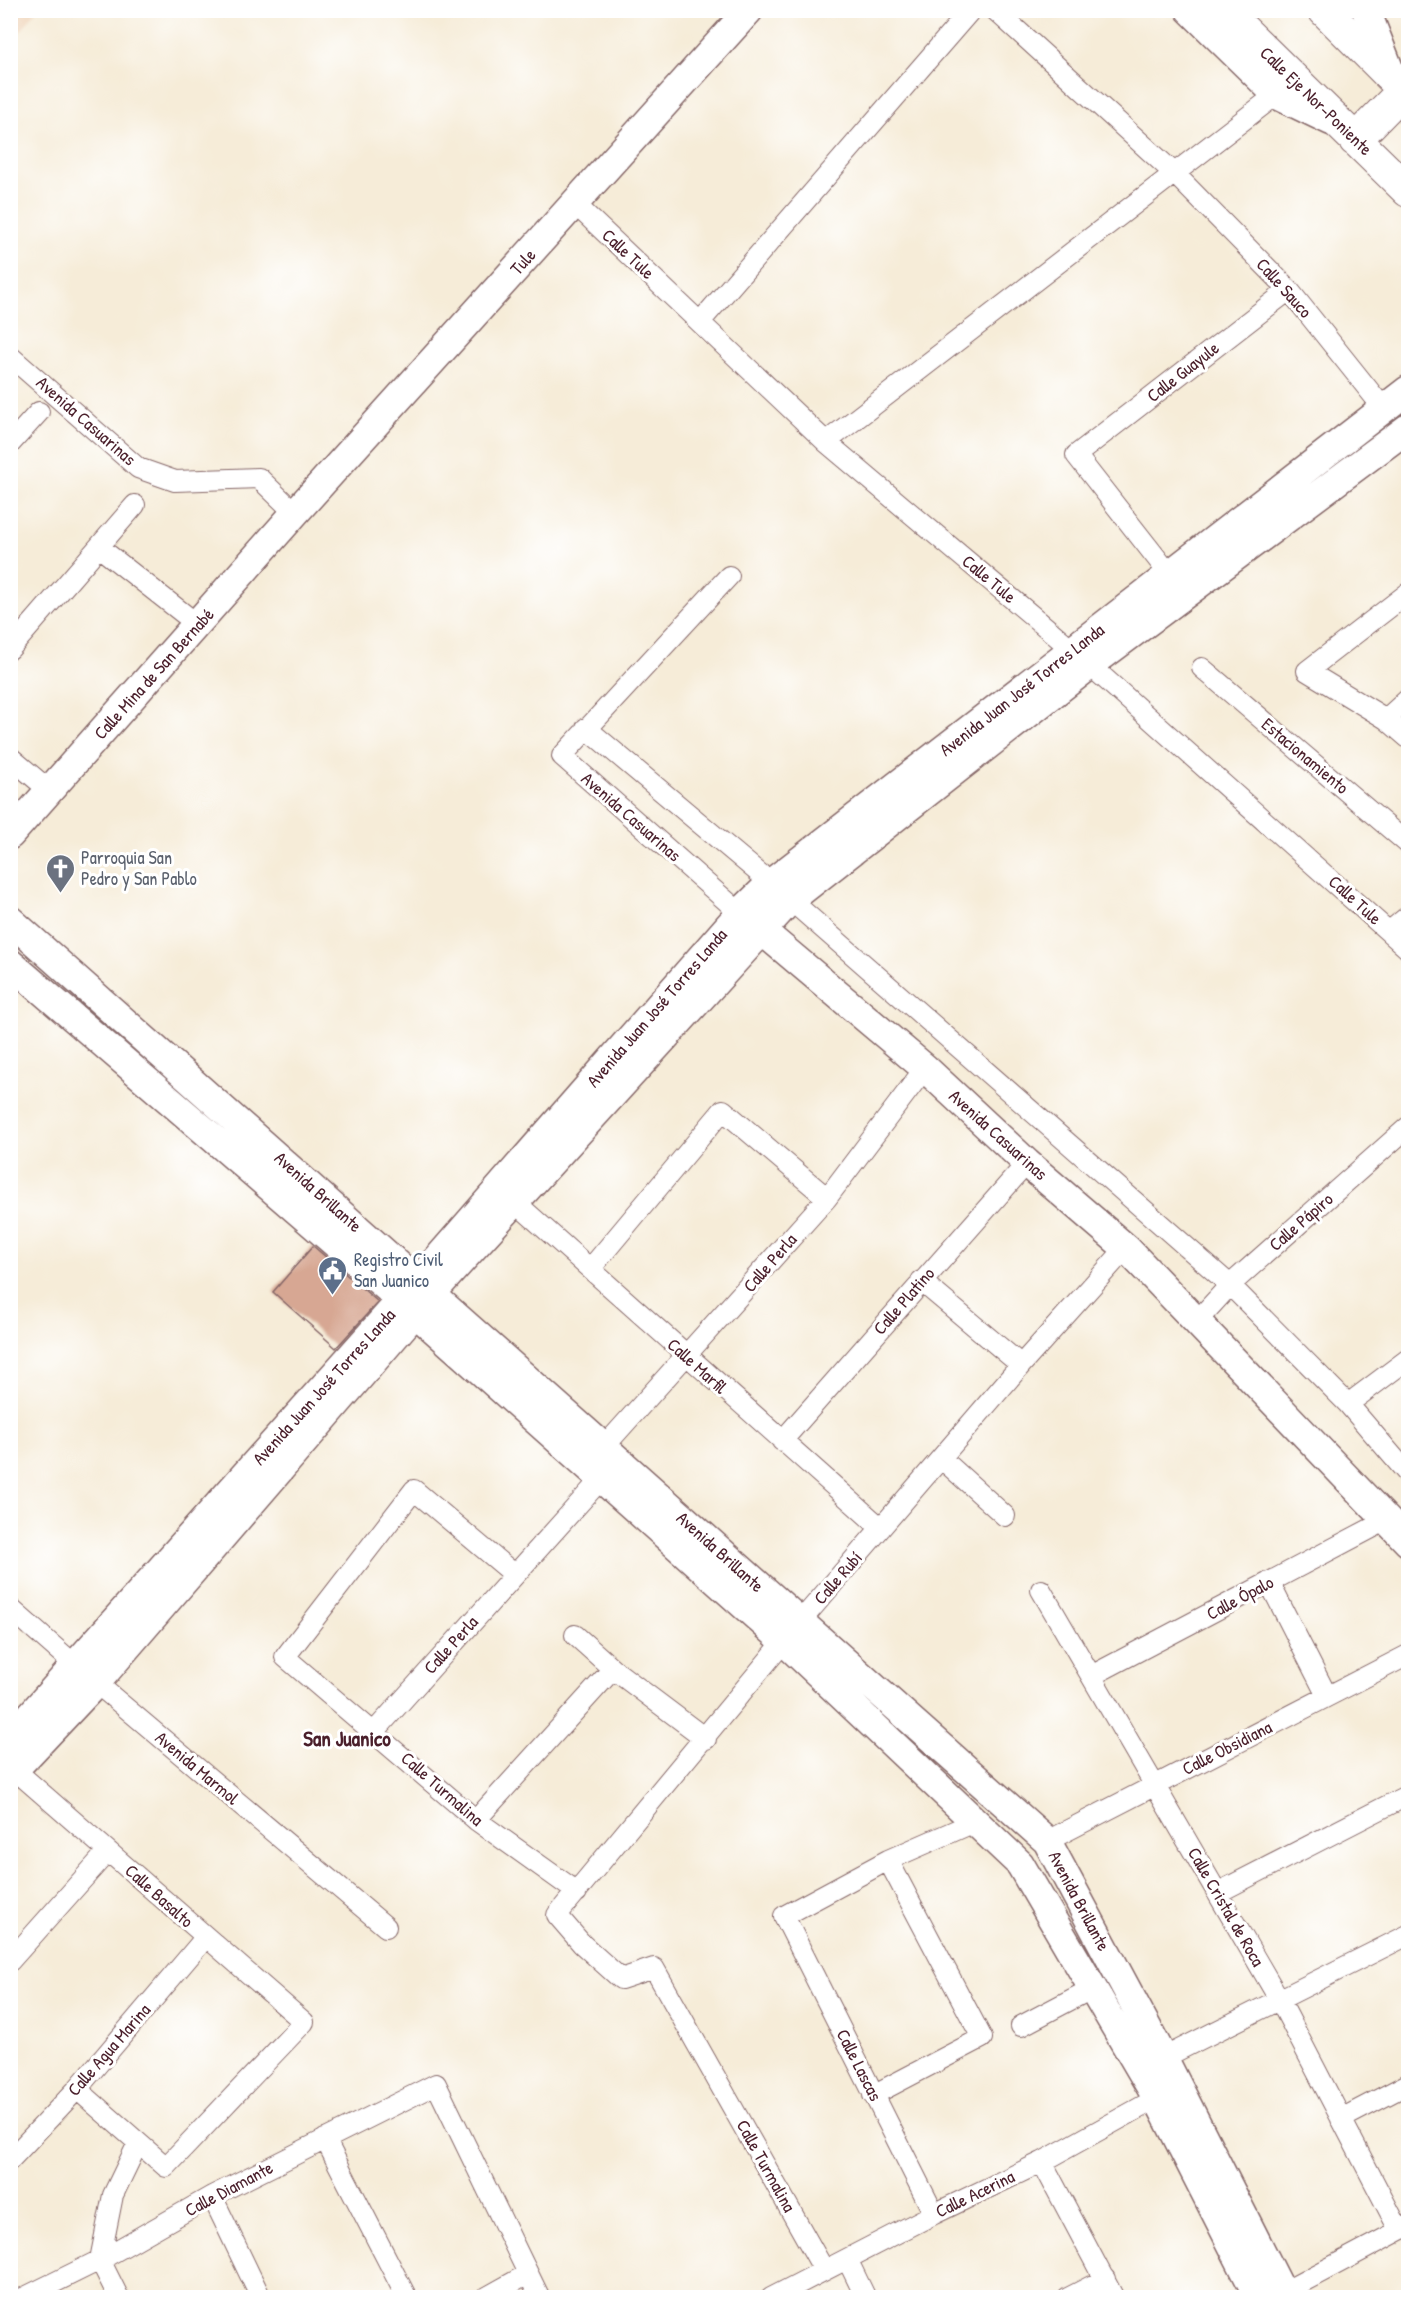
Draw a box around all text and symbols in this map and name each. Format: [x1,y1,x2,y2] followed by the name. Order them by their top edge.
[1255,41,1378,161] street label: Calle Eje Nor-Poniente
[597,223,660,284] street label: Calle Tule
[504,243,541,280] street label: Tule
[1251,252,1318,323] street label: Calle Sauco
[1141,335,1224,408] street label: Calle Guayule
[31,370,142,471] street label: Avenida Casuarinas
[957,549,1022,609] street label: Calle Tule
[88,603,219,745] street label: Calle Mina de San Bernabé
[934,617,1109,762] street label: Avenida Juan José Torres Landa
[1256,712,1354,799] street label: Estacionamiento
[576,766,687,867] street label: Avenida Casuarinas
[81,845,197,891] place label: Parroquia San Pedro y San Pablo
[44,852,76,894] church icon: Parroquia San Pedro y San Pablo
[1323,869,1387,930] street label: Calle Tule
[581,923,733,1092] street label: Avenida Juan José Torres Landa
[944,1084,1053,1186] street label: Avenida Casuarinas
[269,1146,368,1238] street label: Avenida Brillante
[1263,1187,1338,1257] street label: Calle Pápiro
[737,1228,802,1298] street label: Calle Perla
[354,1247,443,1293] place label: Registro Civil San Juanico
[317,1254,349,1296] public building icon: Registro Civil San Juanico
[867,1261,940,1340] street label: Calle Platino
[247,1303,401,1470] street label: Avenida Juan José Torres Landa
[662,1332,733,1399] street label: Calle Marfil
[671,1506,770,1598] street label: Avenida Brillante
[808,1546,868,1610] street label: Calle Rubí
[1202,1569,1278,1626] street label: Calle Ópalo
[418,1610,484,1679] street label: Calle Perla
[1178,1714,1276,1781] street label: Calle Obsidiana
[303,1724,391,1753] district label: San Juanico
[150,1725,245,1810] street label: Avenida Marmol
[396,1746,489,1831] street label: Calle Turmalina
[1182,1843,1271,1971] street label: Calle Cristal de Roca
[1043,1846,1116,1955] street label: Avenida Brillante
[120,1858,199,1933] street label: Calle Basalto
[61,1998,156,2101] street label: Calle Agua Marina
[831,2025,888,2105] street label: Calle Lascas
[731,2115,802,2216] street label: Calle Turmalina
[180,2155,277,2222] street label: Calle Diamante
[931,2164,1018,2223] street label: Calle Acerina

